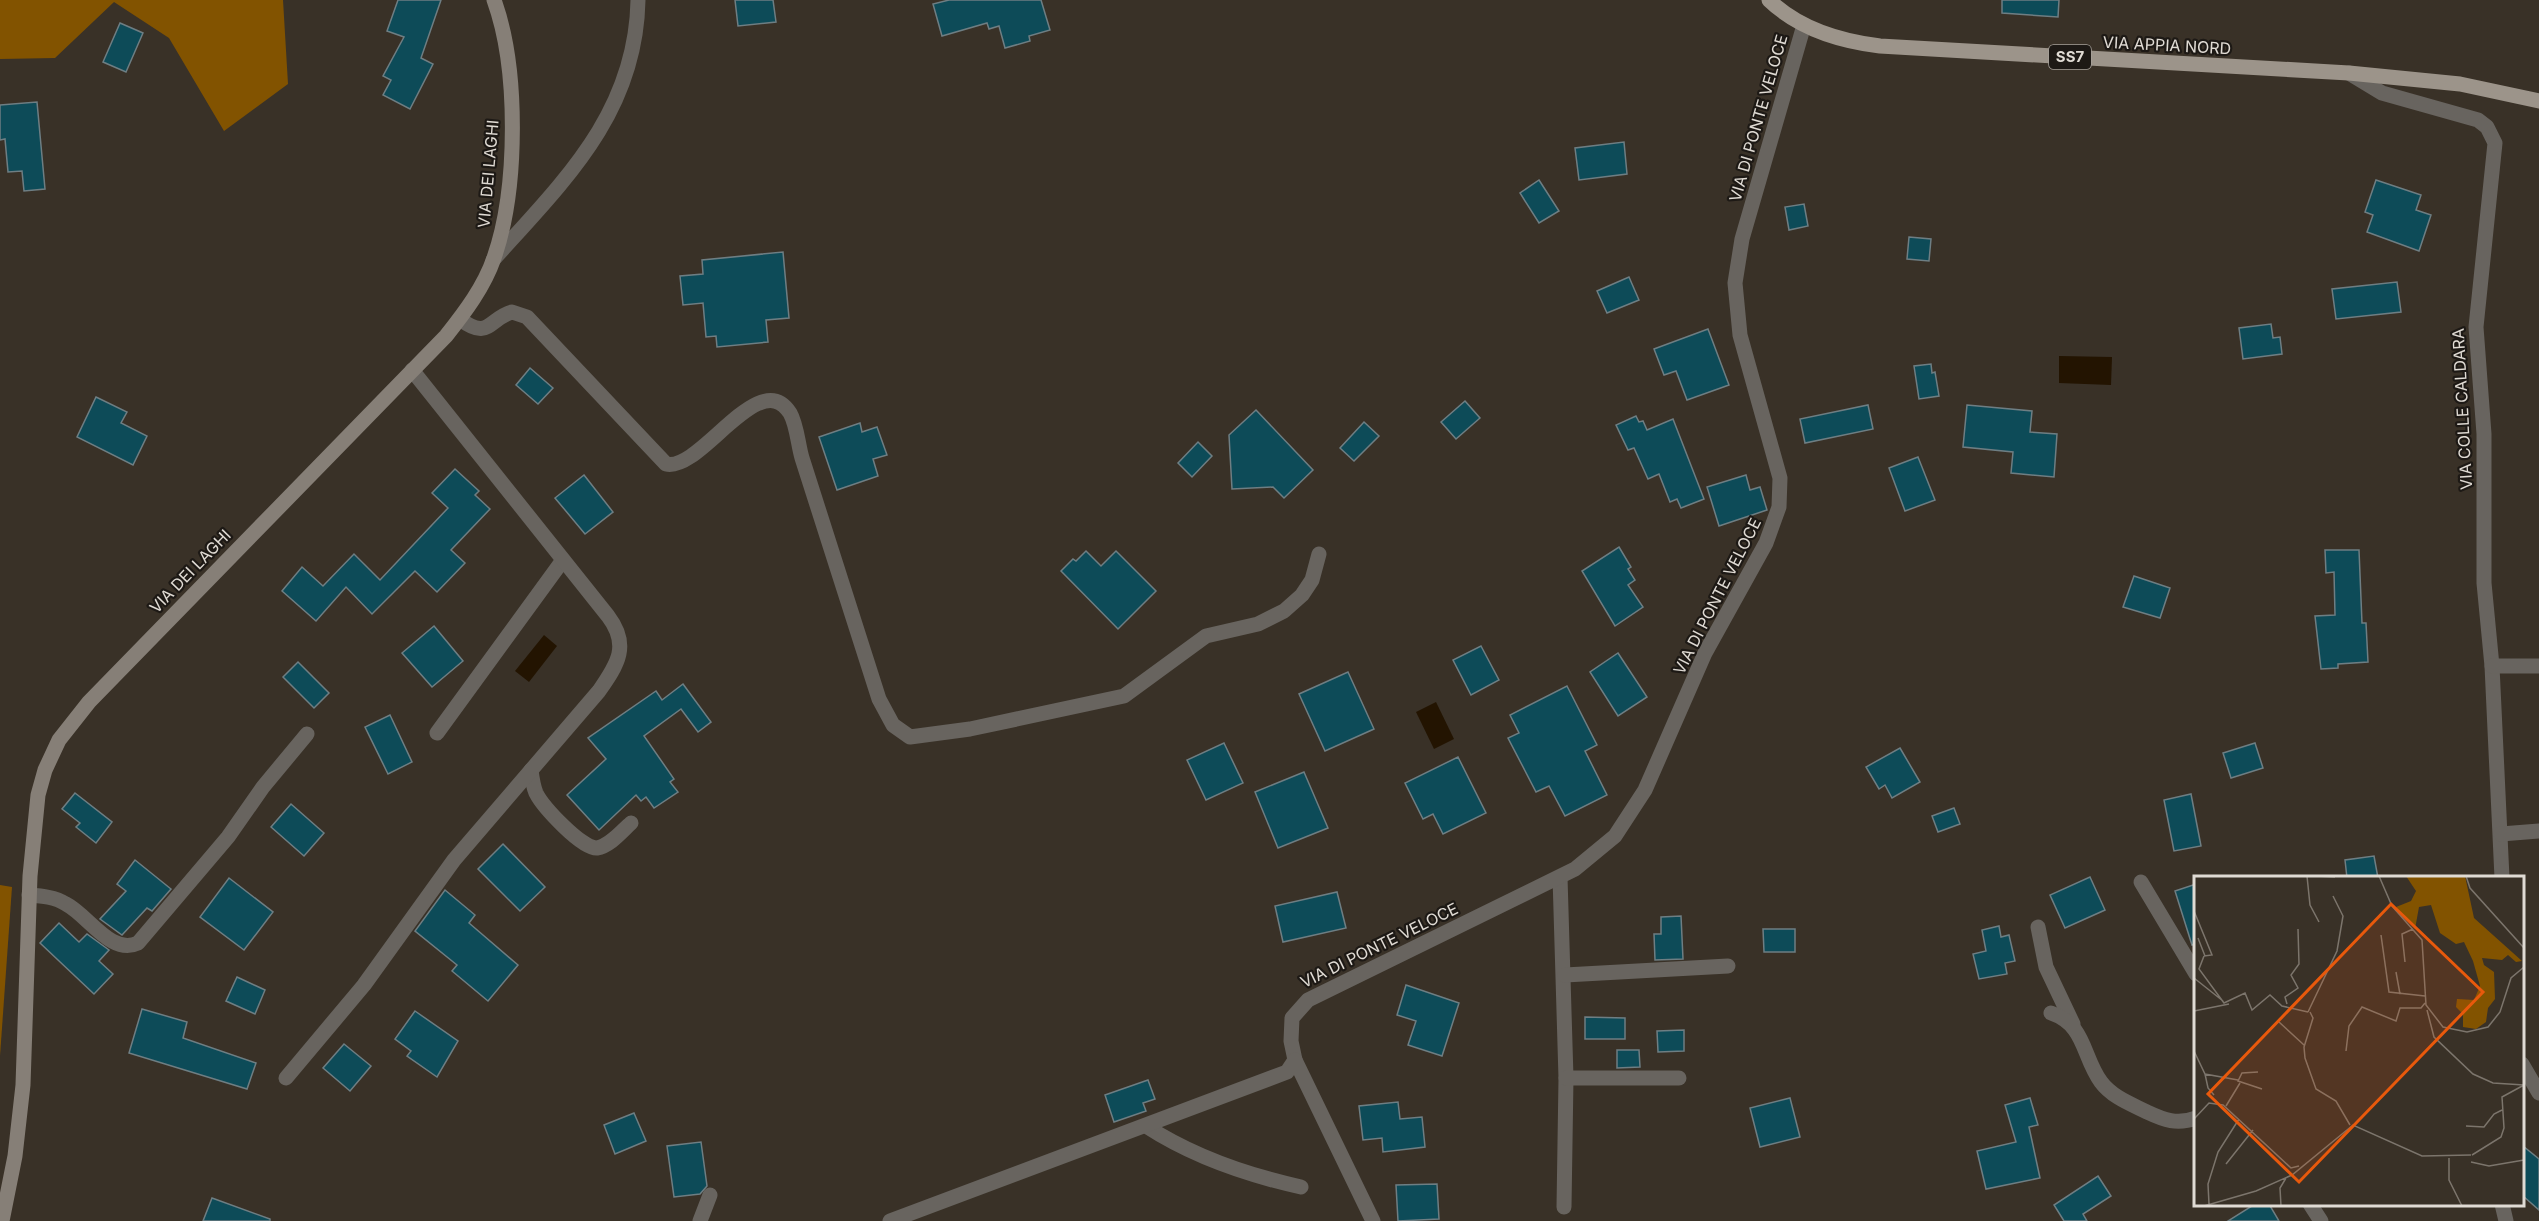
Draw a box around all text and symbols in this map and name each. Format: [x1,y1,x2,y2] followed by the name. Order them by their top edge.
[1725,32,1791,204] street label: VIA DI PONTE VELOCE
[2102,32,2232,58] street label: VIA APPIA NORD
[2049,45,2091,69] road number: SS7
[473,119,503,229] street label: VIA DEI LAGHI
[2448,328,2476,490] street label: VIA COLLE CALDARA
[1669,514,1765,678] street label: VIA DI PONTE VELOCE
[145,525,235,617] street label: VIA DEI LAGHI
[2194,876,2524,1206] inset map
[1297,898,1461,992] street label: VIA DI PONTE VELOCE

